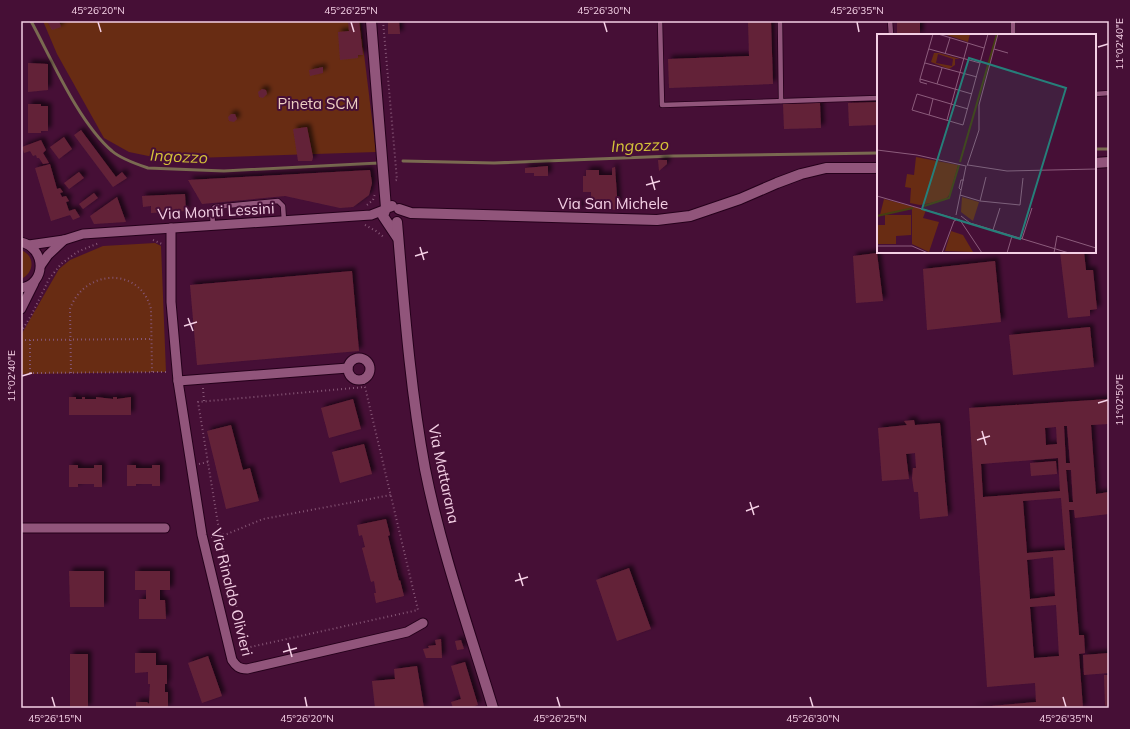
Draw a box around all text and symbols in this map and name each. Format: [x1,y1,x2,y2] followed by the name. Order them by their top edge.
[71,4,125,17] text: 45°26'20"N
[324,4,378,17] text: 45°26'25"N
[577,4,631,17] text: 45°26'30"N
[830,4,884,17] text: 45°26'35"N
[1113,18,1126,70] text: 11°02'40"E
[877,34,1096,253] inset map
[278,94,358,113] park label: Pineta SCM
[611,134,669,156] water label: Ingozzo
[150,145,208,167] water label: Ingozzo
[558,194,668,213] street label: Via San Michele
[157,198,275,224] street label: Via Monti Lessini
[5,350,18,402] text: 11°02'40"E
[1113,374,1126,426] text: 11°02'50"E
[424,423,464,525] street label: Via Mattarana
[207,526,257,658] street label: Via Rinaldo Olivieri
[28,712,82,725] text: 45°26'15"N
[280,712,334,725] text: 45°26'20"N
[533,712,587,725] text: 45°26'25"N
[786,712,840,725] text: 45°26'30"N
[1039,712,1093,725] text: 45°26'35"N

